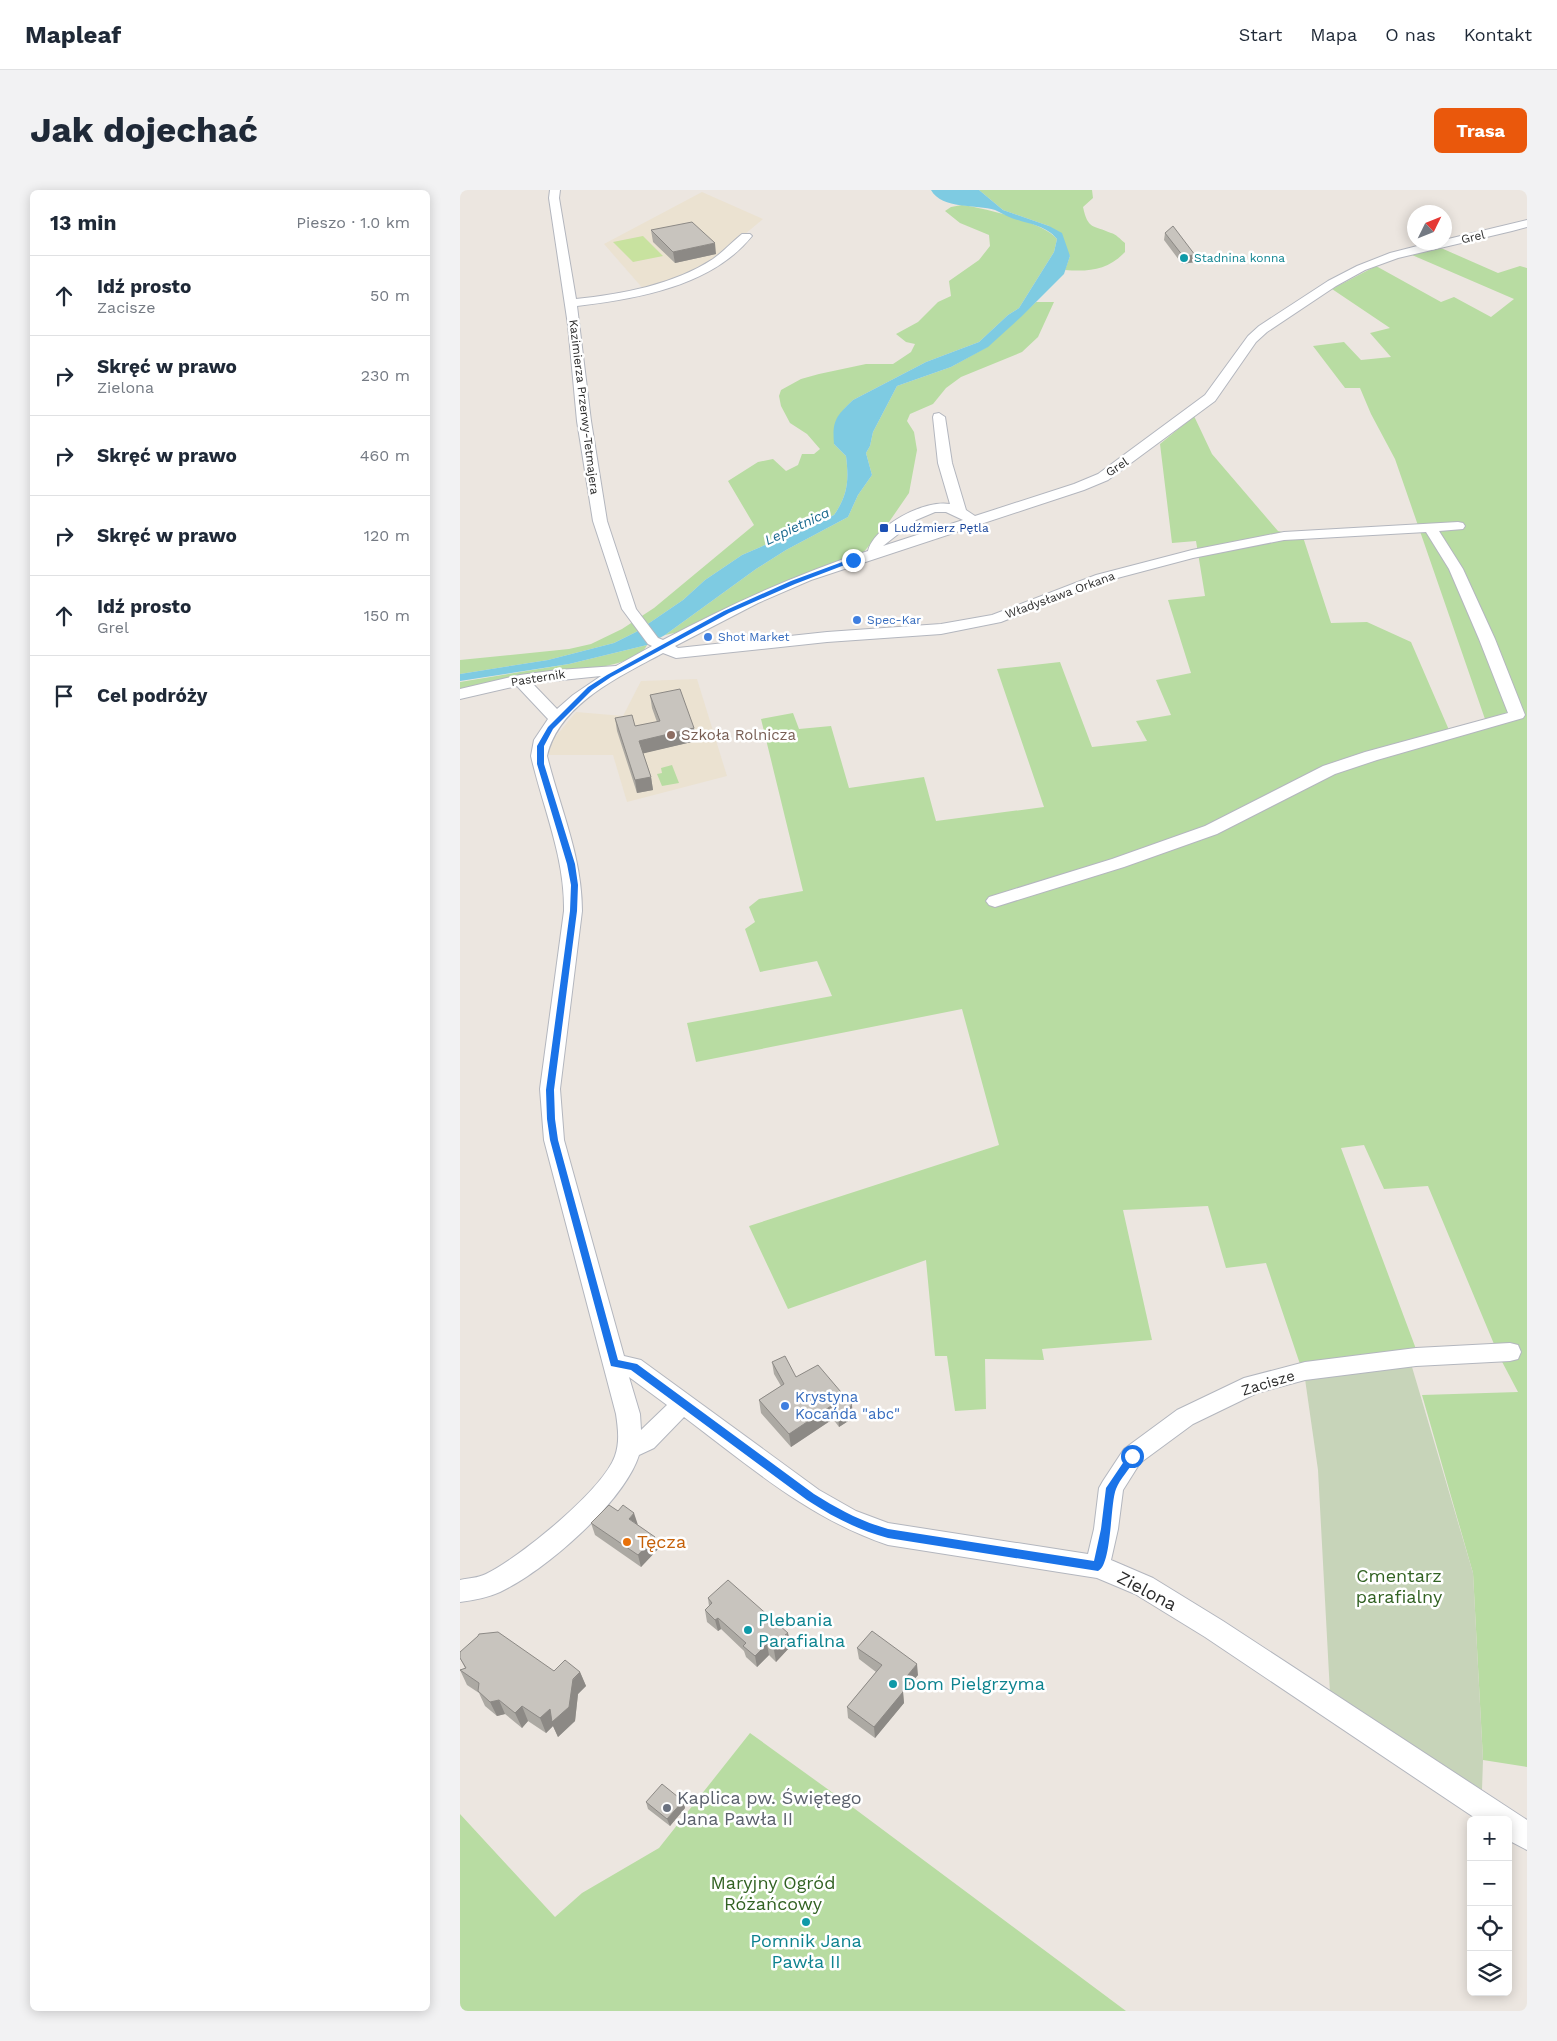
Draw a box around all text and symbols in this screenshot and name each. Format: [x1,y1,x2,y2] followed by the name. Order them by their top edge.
[25,21,121,49] text: Mapleaf
[1239,24,1282,45] text: Start
[1310,24,1357,45] text: Mapa
[1385,24,1436,45] text: O nas
[1464,24,1532,45] text: Kontakt
[1434,108,1527,153] button: Trasa
[30,109,258,151] text: Jak dojechać
[1407,205,1452,250] north arrow
[50,210,116,235] text: 13 min
[296,213,410,232] text: Pieszo · 1.0 km
[1460,227,1487,247] street label: Grel
[1194,251,1285,265] place label: Stadnina konna
[1178,252,1190,264] marker: Stadnina konna
[97,275,191,298] text: Idź prosto
[50,282,78,310] icon: ahead
[370,286,410,305] text: 50 m
[97,298,155,317] text: Zacisze
[566,319,602,496] street label: Kazimierza Przerwy-Tetmajera
[97,355,237,378] text: Skręć w prawo
[50,362,78,390] icon: right
[361,366,410,385] text: 230 m
[97,378,154,397] text: Zielona
[50,442,78,470] icon: right
[97,444,237,467] text: Skręć w prawo
[360,446,410,465] text: 460 m
[1103,454,1131,480] street label: Grel
[762,504,832,548] water label: Lepietnica
[894,521,989,535] place label: Ludźmierz Pętla
[50,522,78,550] icon: right
[878,522,890,534] marker: Ludźmierz Pętla
[97,524,237,547] text: Skręć w prawo
[364,526,410,545] text: 120 m
[842,549,865,572] route end
[1003,569,1117,621] street label: Władysława Orkana
[97,595,191,618] text: Idź prosto
[50,602,78,630] icon: ahead
[364,606,410,625] text: 150 m
[867,613,921,627] place label: Spec-Kar
[851,614,863,626] marker: Spec-Kar
[97,618,129,637] text: Grel
[718,630,790,644] place label: Shot Market
[702,631,714,643] marker: Shot Market
[510,667,566,689] street label: Pasternik
[50,682,78,710] icon: arrive
[97,684,207,707] text: Cel podróży
[681,726,797,744] place label: Szkoła Rolnicza
[665,729,677,741] marker: Szkoła Rolnicza
[1239,1366,1297,1400] street label: Zacisze
[795,1388,900,1423] place label: Krystyna Kocańda "abc"
[779,1400,791,1412] marker: Krystyna Kocańda "abc"
[1121,1445,1144,1468] route start
[637,1531,686,1552] place label: Tęcza
[621,1536,633,1548] marker: Tęcza
[1356,1565,1443,1607] park label: Cmentarz parafialny
[1114,1566,1180,1615] street label: Zielona
[758,1609,845,1651] place label: Plebania Parafialna
[742,1624,754,1636] marker: Plebania Parafialna
[903,1673,1045,1694] place label: Dom Pielgrzyma
[887,1678,899,1690] marker: Dom Pielgrzyma
[677,1787,862,1829] place label: Kaplica pw. Świętego Jana Pawła II
[661,1802,673,1814] marker: Kaplica pw. Świętego Jana Pawła II
[1467,1816,1512,1996] map controls
[1467,1816,1512,1861] button: +
[1467,1861,1512,1906] button: −
[711,1872,835,1914] park label: Maryjny Ogród Różańcowy
[1467,1906,1512,1951] button: locate
[800,1916,812,1928] marker: Pomnik Jana Pawła II
[750,1930,862,1972] place label: Pomnik Jana Pawła II
[1467,1951,1512,1996] button: layers

